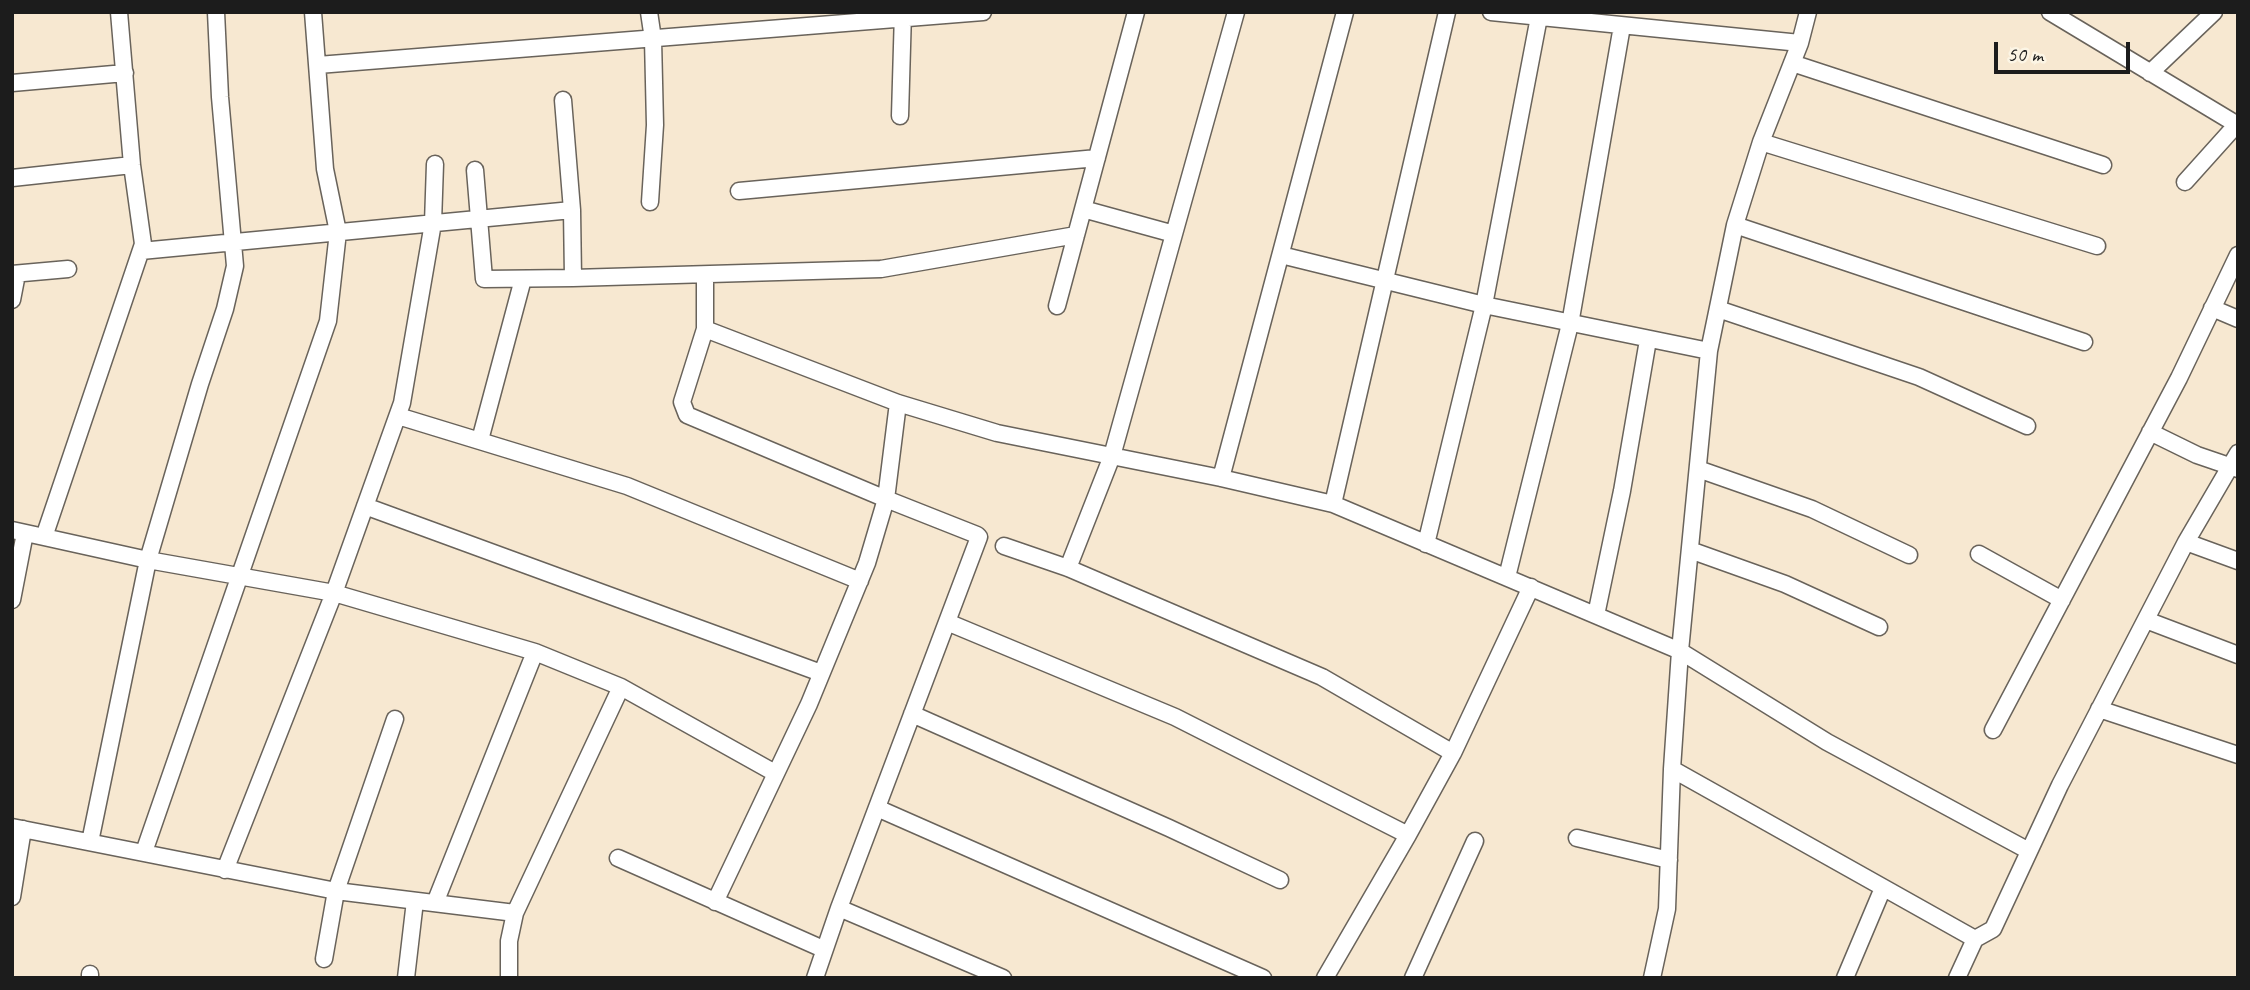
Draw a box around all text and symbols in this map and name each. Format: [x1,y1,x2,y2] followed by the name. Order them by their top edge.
[1998,28,2134,72] scale bar
[2007,41,2043,67] text: 50 m

